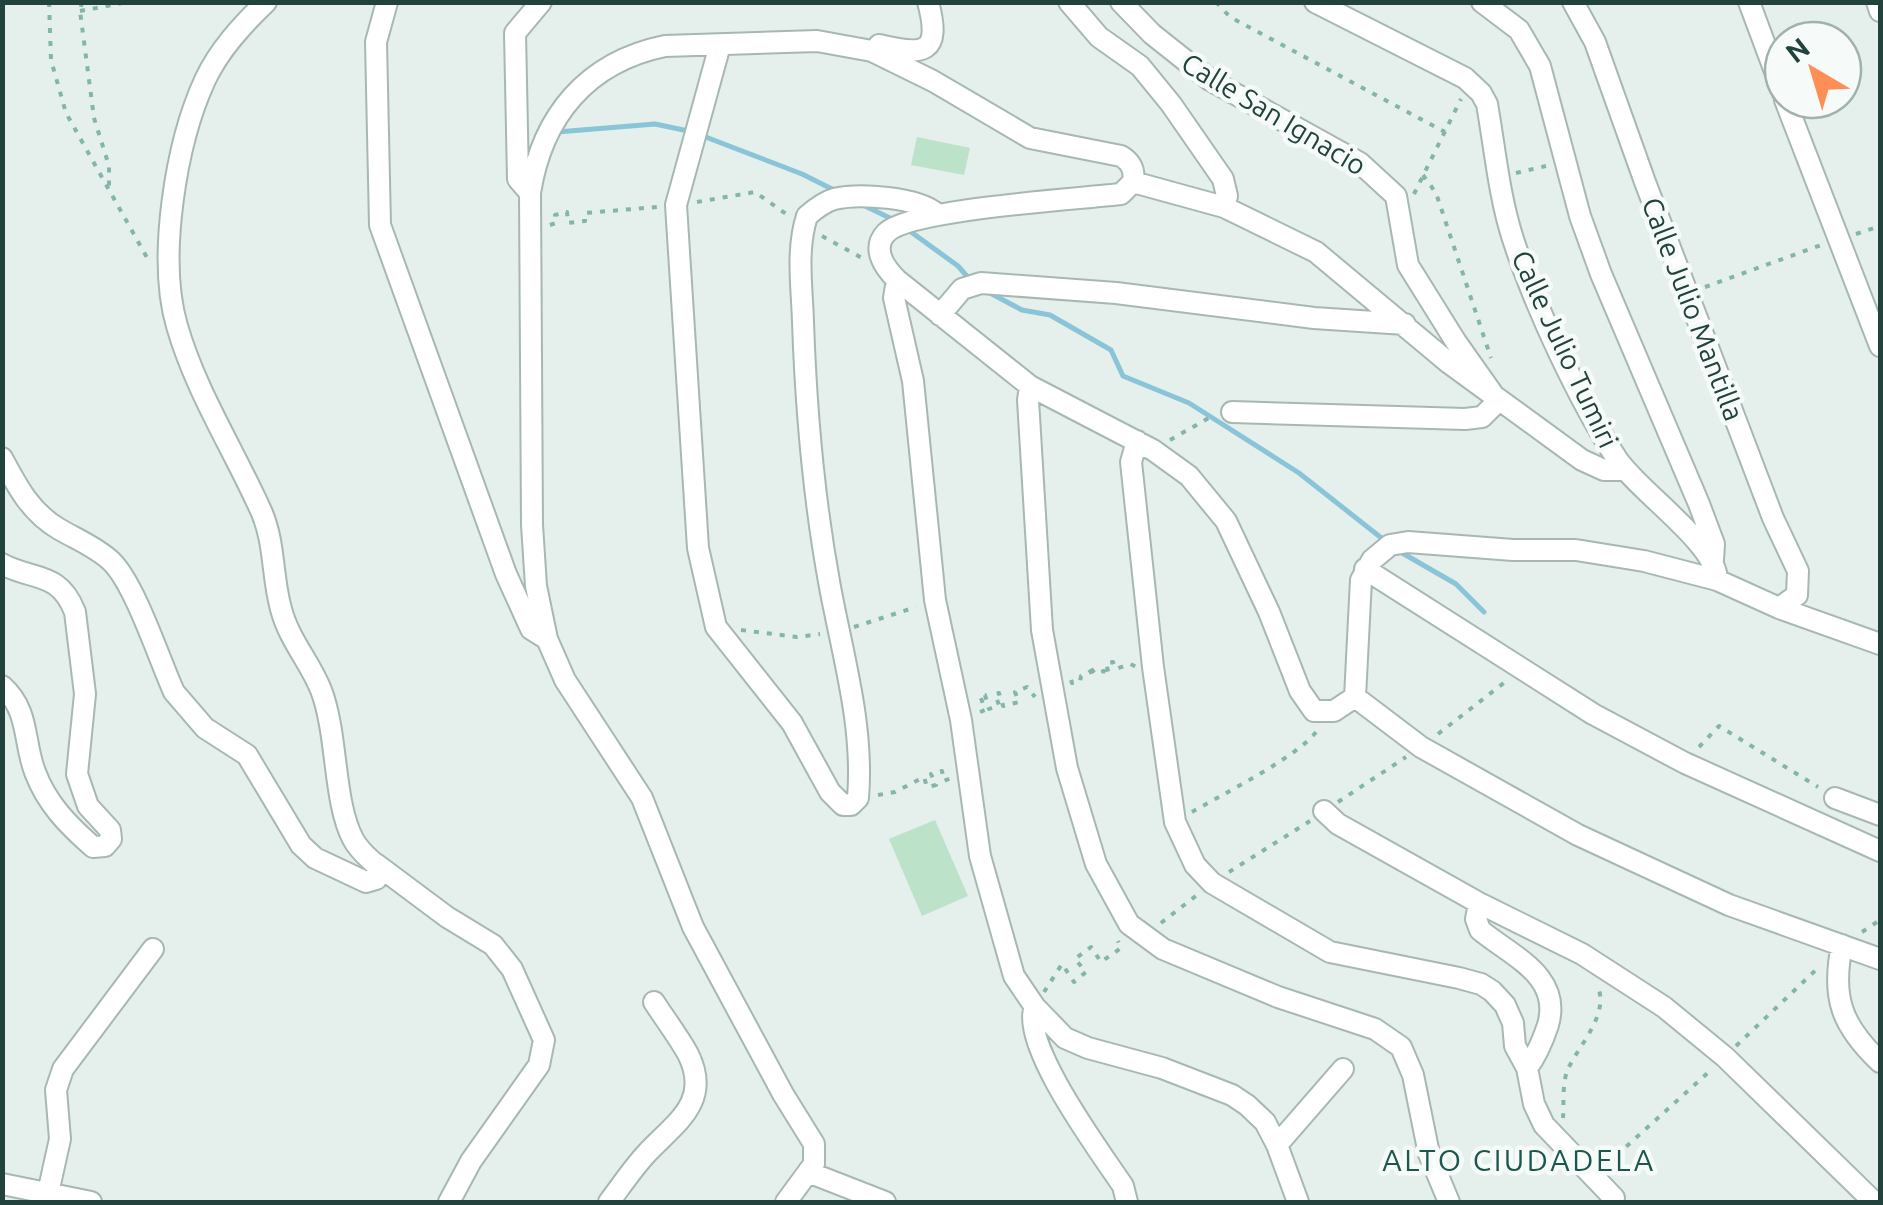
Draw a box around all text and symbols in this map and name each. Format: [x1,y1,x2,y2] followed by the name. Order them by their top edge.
[1763,20,1863,120] north arrow
[1780,31,1815,69] text: N
[1176,46,1372,181] street label: Calle San Ignacio
[1637,193,1750,425] street label: Calle Julio Mantilla
[1506,245,1625,452] street label: Calle Julio Tumiri
[1382,1143,1656,1177] district label: ALTO CIUDADELA

